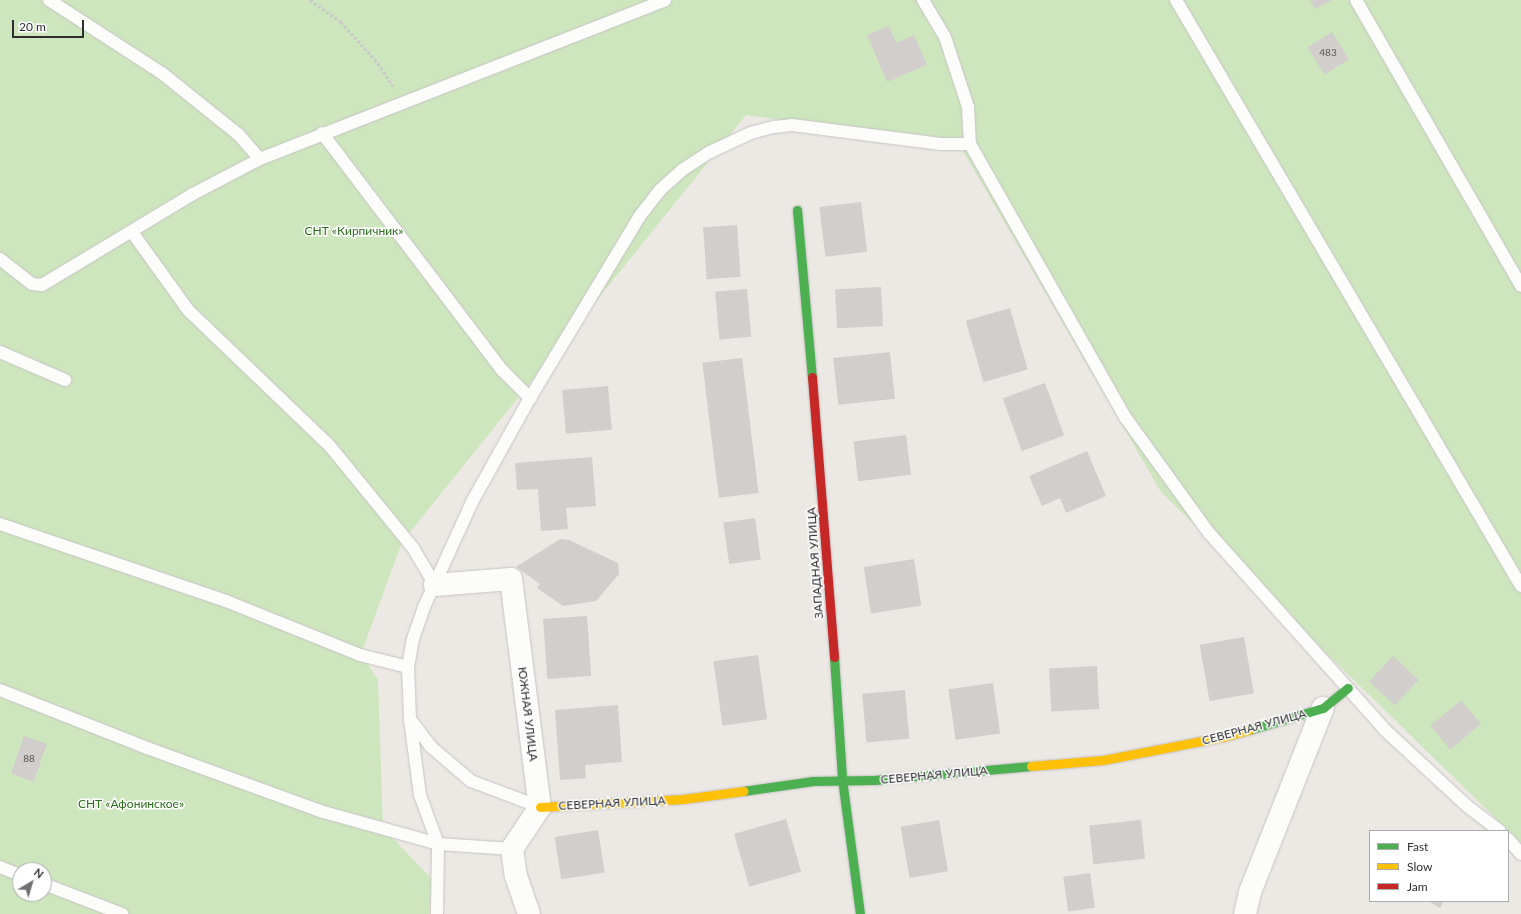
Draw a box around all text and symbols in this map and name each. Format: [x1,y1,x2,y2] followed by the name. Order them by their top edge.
[14,12,86,38] scale bar
[19,19,46,34] text: 20 m
[1319,47,1337,59] house number: 483
[305,224,403,238] park label: СНТ «Кирпичник»
[804,507,826,619] street label: ЗАПАДНАЯ УЛИЦА
[515,666,541,762] street label: ЮЖНАЯ УЛИЦА
[1200,706,1308,748] street label: СЕВЕРНАЯ УЛИЦА
[23,753,35,765] house number: 88
[880,763,988,787] street label: СЕВЕРНАЯ УЛИЦА
[558,793,666,813] street label: СЕВЕРНАЯ УЛИЦА
[78,797,184,811] park label: СНТ «Афонинское»
[1369,830,1509,902] legend
[1407,839,1428,854] text: Fast
[1407,859,1432,874] text: Slow
[12,862,52,902] north arrow
[32,865,46,881] text: N
[1407,879,1428,894] text: Jam

